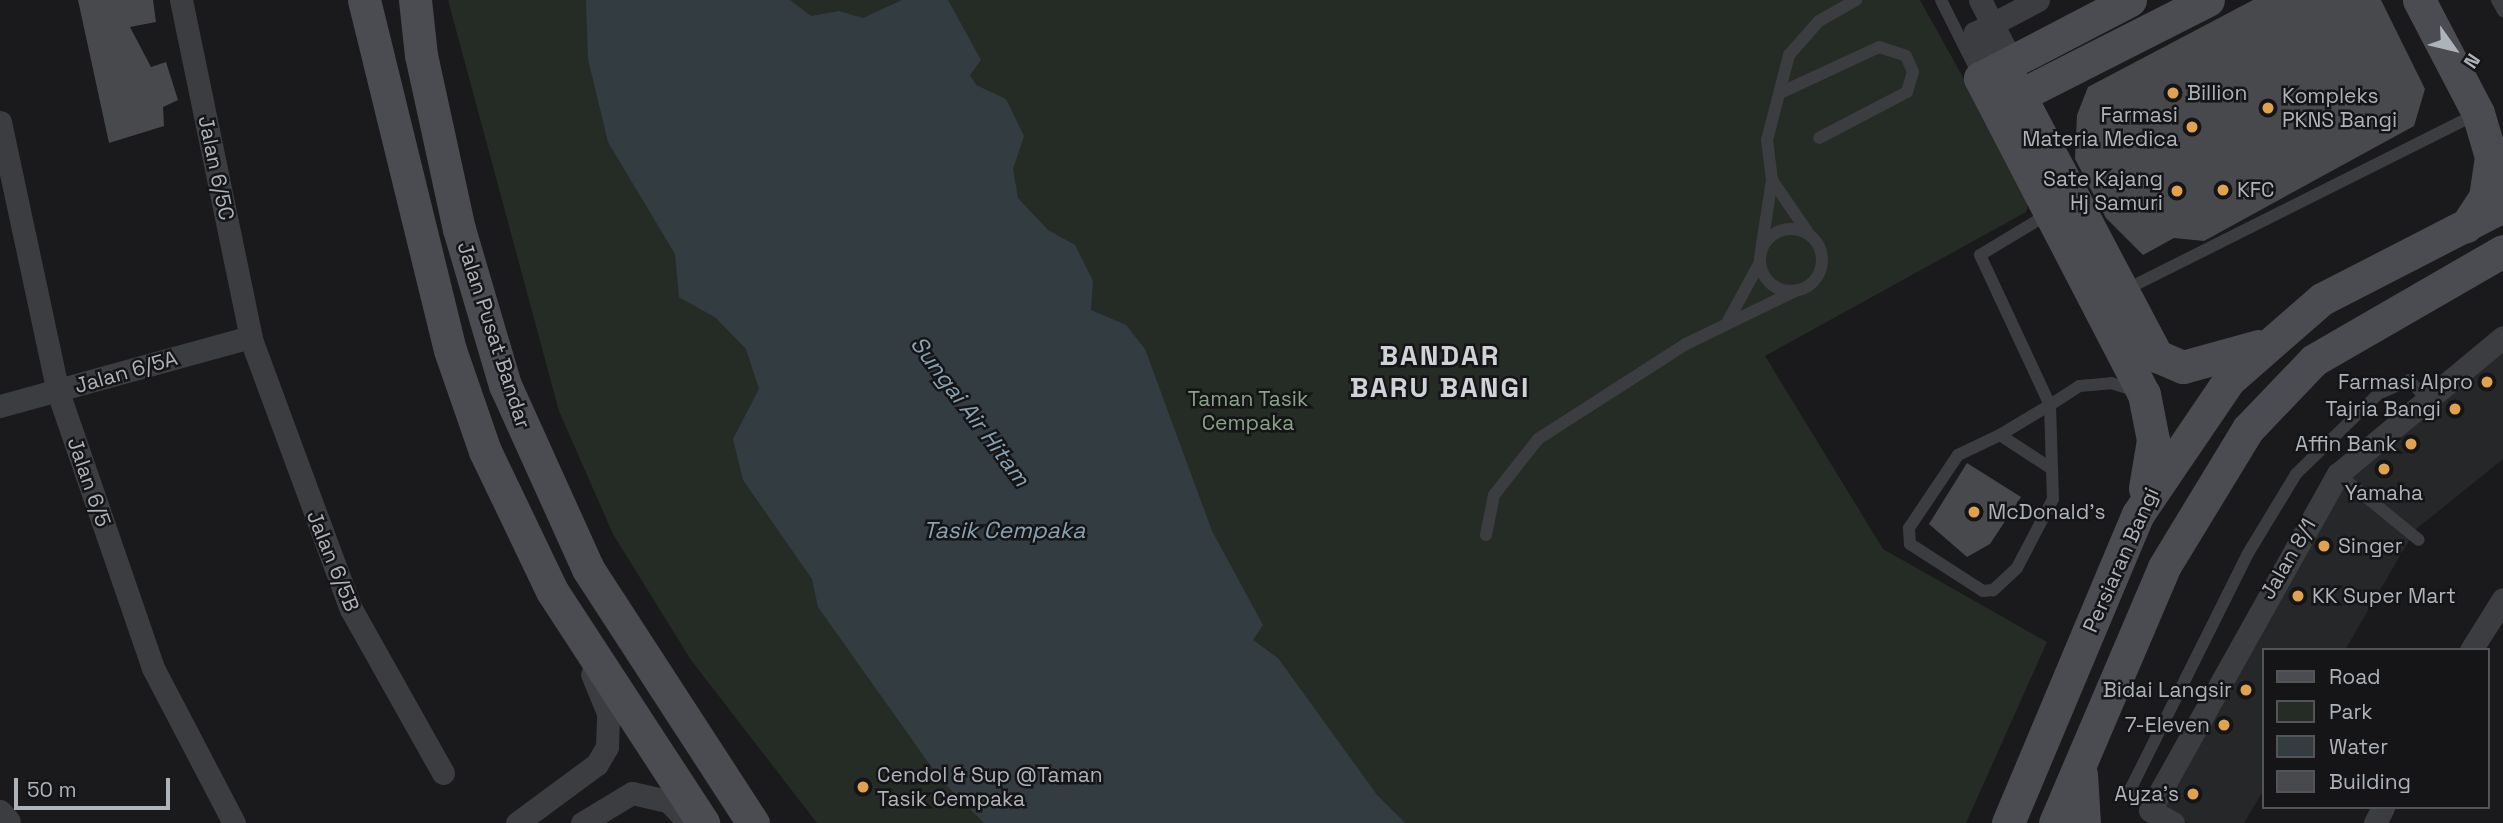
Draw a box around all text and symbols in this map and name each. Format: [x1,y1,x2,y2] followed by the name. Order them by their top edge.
[2419,14,2489,84] north arrow
[2458,49,2486,73] text: N
[2187,80,2247,106] place label: Billion
[2282,83,2397,133] place label: Kompleks PKNS Bangi
[2165,85,2181,101] marker: Billion
[2260,100,2276,116] marker: Kompleks PKNS Bangi
[2022,102,2178,152] place label: Farmasi Materia Medica
[193,113,239,223] street label: Jalan 6/5C
[2184,119,2200,135] marker: Farmasi Materia Medica
[2043,166,2163,216] place label: Sate Kajang Hj Samuri
[2237,177,2274,203] place label: KFC
[2215,182,2231,198] marker: KFC
[2169,183,2185,199] marker: Sate Kajang Hj Samuri
[452,238,536,432] street label: Jalan Pusat Bandar
[905,331,1035,491] water label: Sungai Air Hitam
[1351,338,1529,404] district label: BANDAR BARU BANGI
[72,345,180,399] street label: Jalan 6/5A
[2338,369,2473,395] place label: Farmasi Alpro
[2479,374,2495,390] marker: Farmasi Alpro
[1187,386,1309,436] park label: Taman Tasik Cempaka
[2325,396,2441,422] place label: Tajria Bangi
[2447,401,2463,417] marker: Tajria Bangi
[2295,431,2397,457] place label: Affin Bank
[62,434,116,530] street label: Jalan 6/5
[2403,436,2419,452] marker: Affin Bank
[2376,461,2392,477] marker: Yamaha
[2345,480,2423,506] place label: Yamaha
[2078,484,2164,636] street label: Persiaran Bangi
[1988,499,2106,525] place label: McDonald's
[1966,504,1982,520] marker: McDonald's
[301,507,365,615] street label: Jalan 6/5B
[2255,514,2321,604] street label: Jalan 8/1
[923,516,1085,544] water label: Tasik Cempaka
[2338,533,2403,559] place label: Singer
[2316,538,2332,554] marker: Singer
[2312,583,2456,609] place label: KK Super Mart
[2290,588,2306,604] marker: KK Super Mart
[2262,648,2489,809] legend
[2329,663,2381,690] text: Road
[2103,677,2232,703] place label: Bidai Langsir
[2238,682,2254,698] marker: Bidai Langsir
[2329,698,2373,725] text: Park
[2125,712,2210,738] place label: 7-Eleven
[2216,717,2232,733] marker: 7-Eleven
[2329,733,2388,760] text: Water
[877,762,1103,812] place label: Cendol & Sup @Taman Tasik Cempaka
[18,764,173,808] scale bar
[2329,768,2411,795] text: Building
[27,776,77,803] text: 50 m
[855,779,871,795] marker: Cendol & Sup @Taman Tasik Cempaka
[2114,781,2179,807] place label: Ayza's
[2185,786,2201,802] marker: Ayza's

